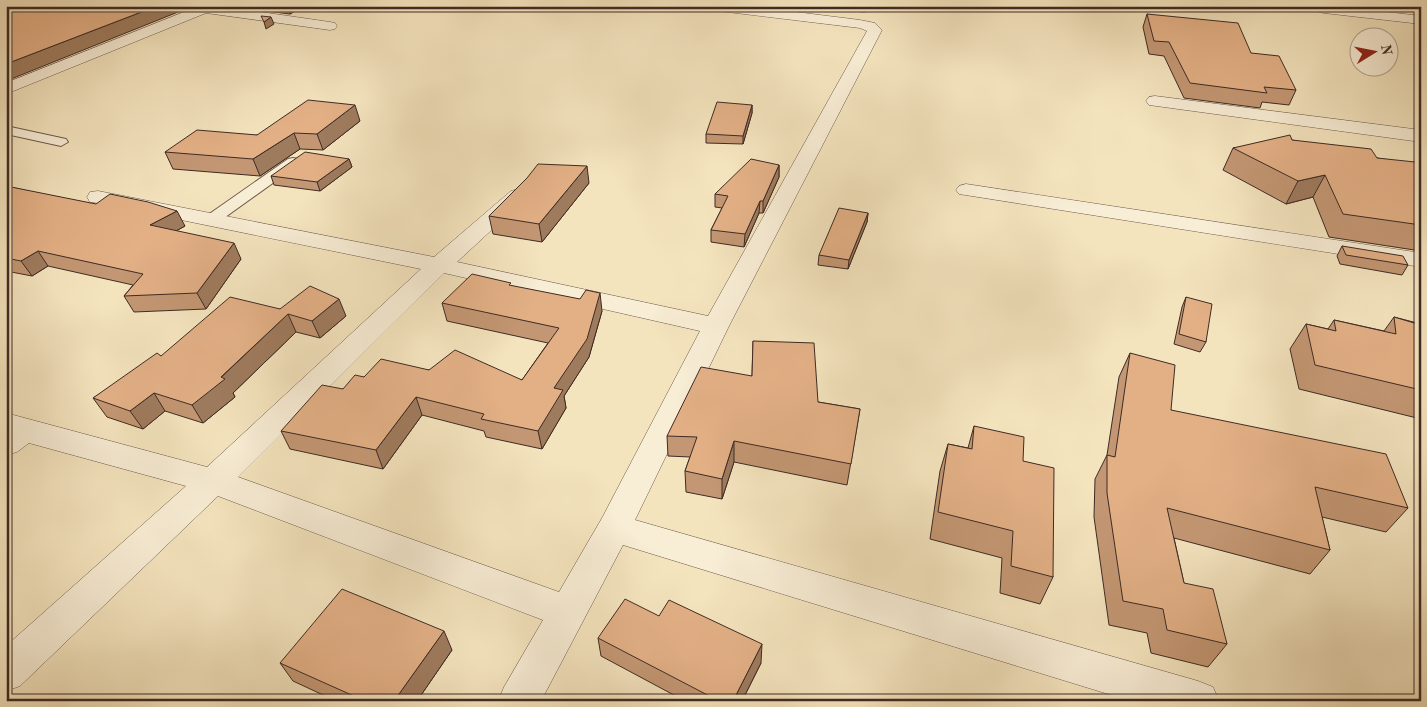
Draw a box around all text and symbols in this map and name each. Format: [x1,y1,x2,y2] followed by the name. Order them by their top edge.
[1350,28,1400,78] north arrow
[1378,43,1394,57] text: N

